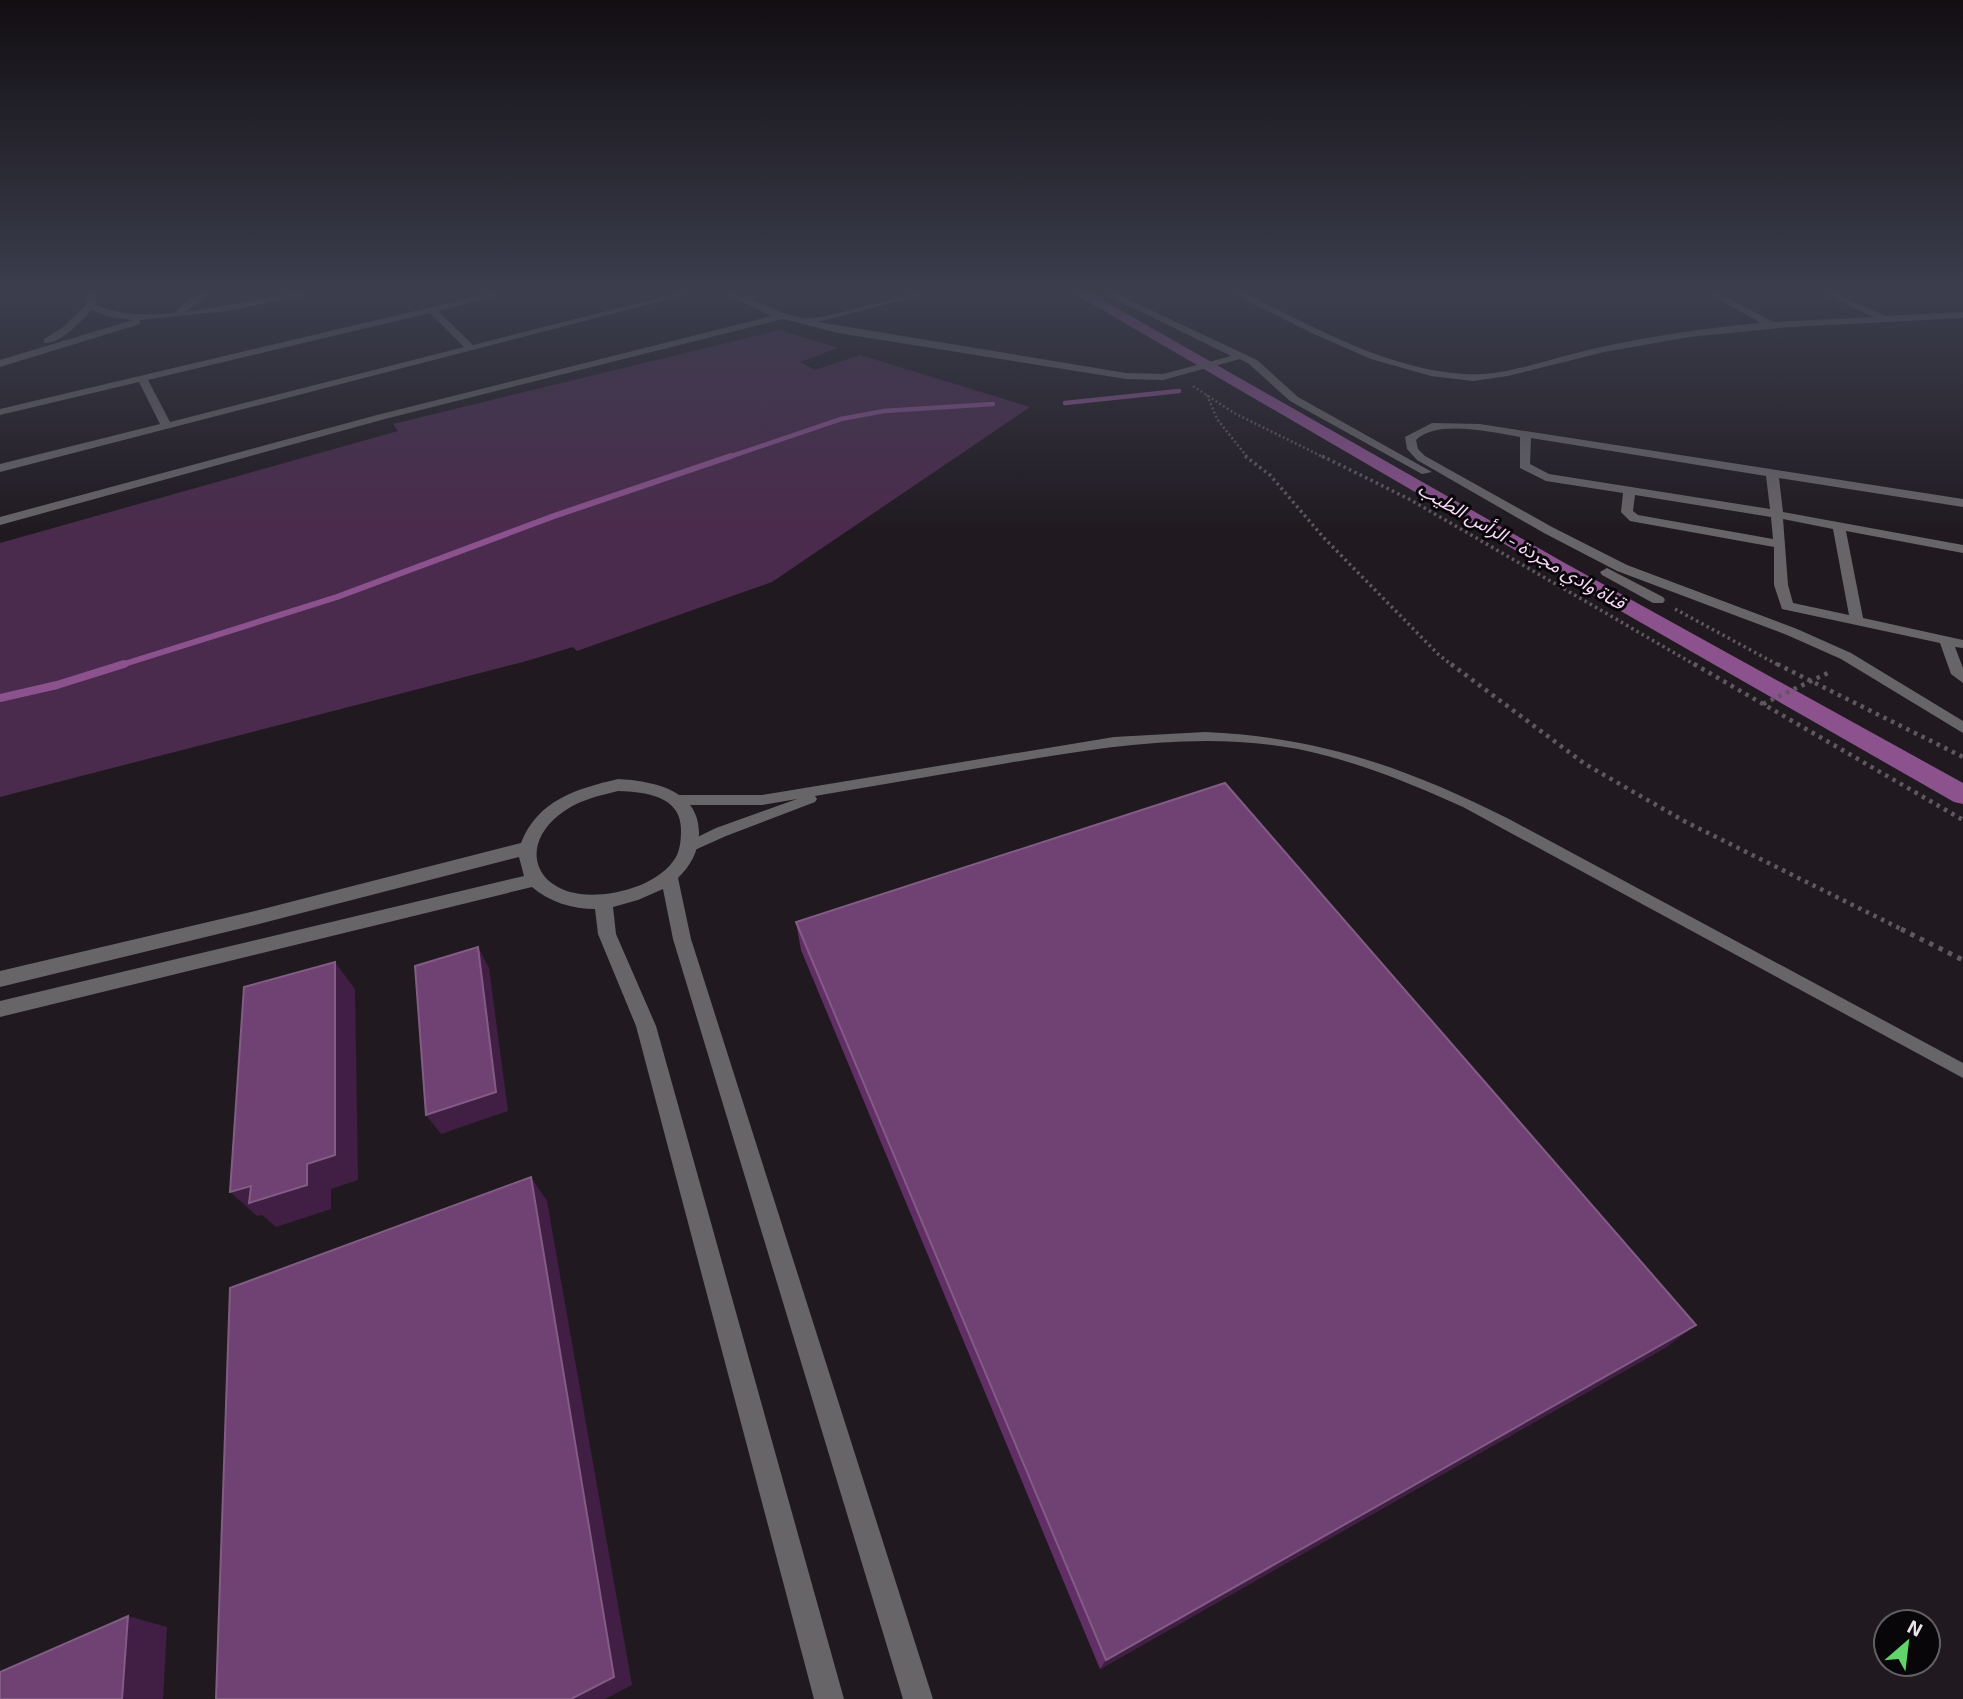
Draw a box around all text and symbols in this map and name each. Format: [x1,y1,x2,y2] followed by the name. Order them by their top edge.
[1412,476,1631,618] water label: قناة وادي مجردة - الرأس الطيب
[1872,1608,1942,1678] north arrow
[1904,1614,1927,1641] text: N

